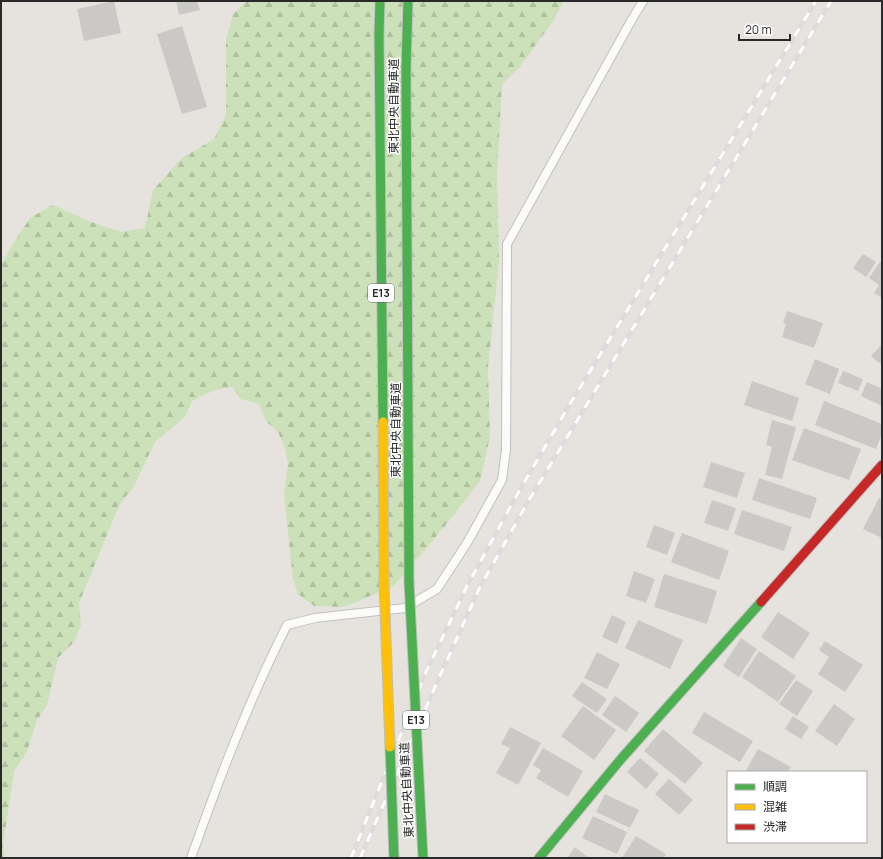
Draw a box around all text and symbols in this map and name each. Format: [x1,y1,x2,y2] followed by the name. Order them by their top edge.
[739,16,790,42] scale bar
[745,21,772,38] text: 20 m
[385,58,402,154] street label: 東北中央自動車道
[368,284,394,302] road number: E13
[387,382,404,478] street label: 東北中央自動車道
[403,711,429,729] road number: E13
[395,742,418,838] street label: 東北中央自動車道
[727,771,867,843] legend
[763,778,787,795] text: 順調
[763,798,787,815] text: 混雑
[763,818,787,835] text: 渋滞

